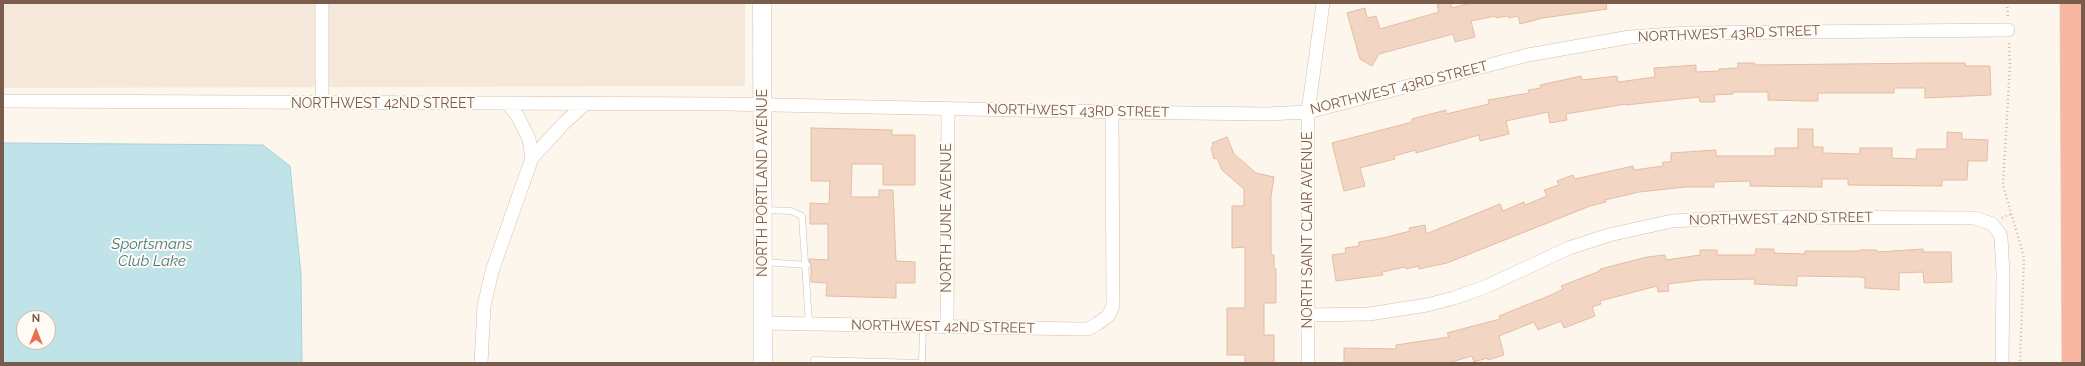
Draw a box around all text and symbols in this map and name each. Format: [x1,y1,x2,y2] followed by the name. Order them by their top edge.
[1638,22,1820,46] street label: NORTHWEST 43RD STREET
[1308,58,1490,118] street label: NORTHWEST 43RD STREET
[755,89,771,277] street label: NORTH PORTLAND AVENUE
[291,96,475,112] street label: NORTHWEST 42ND STREET
[987,101,1169,121] street label: NORTHWEST 43RD STREET
[1300,132,1316,328] street label: NORTH SAINT CLAIR AVENUE
[939,143,955,293] street label: NORTH JUNE AVENUE
[1689,209,1873,229] street label: NORTHWEST 42ND STREET
[112,235,192,270] water label: Sportsmans Club Lake
[16,310,56,350] north arrow
[32,312,40,325] text: N
[851,317,1035,337] street label: NORTHWEST 42ND STREET

